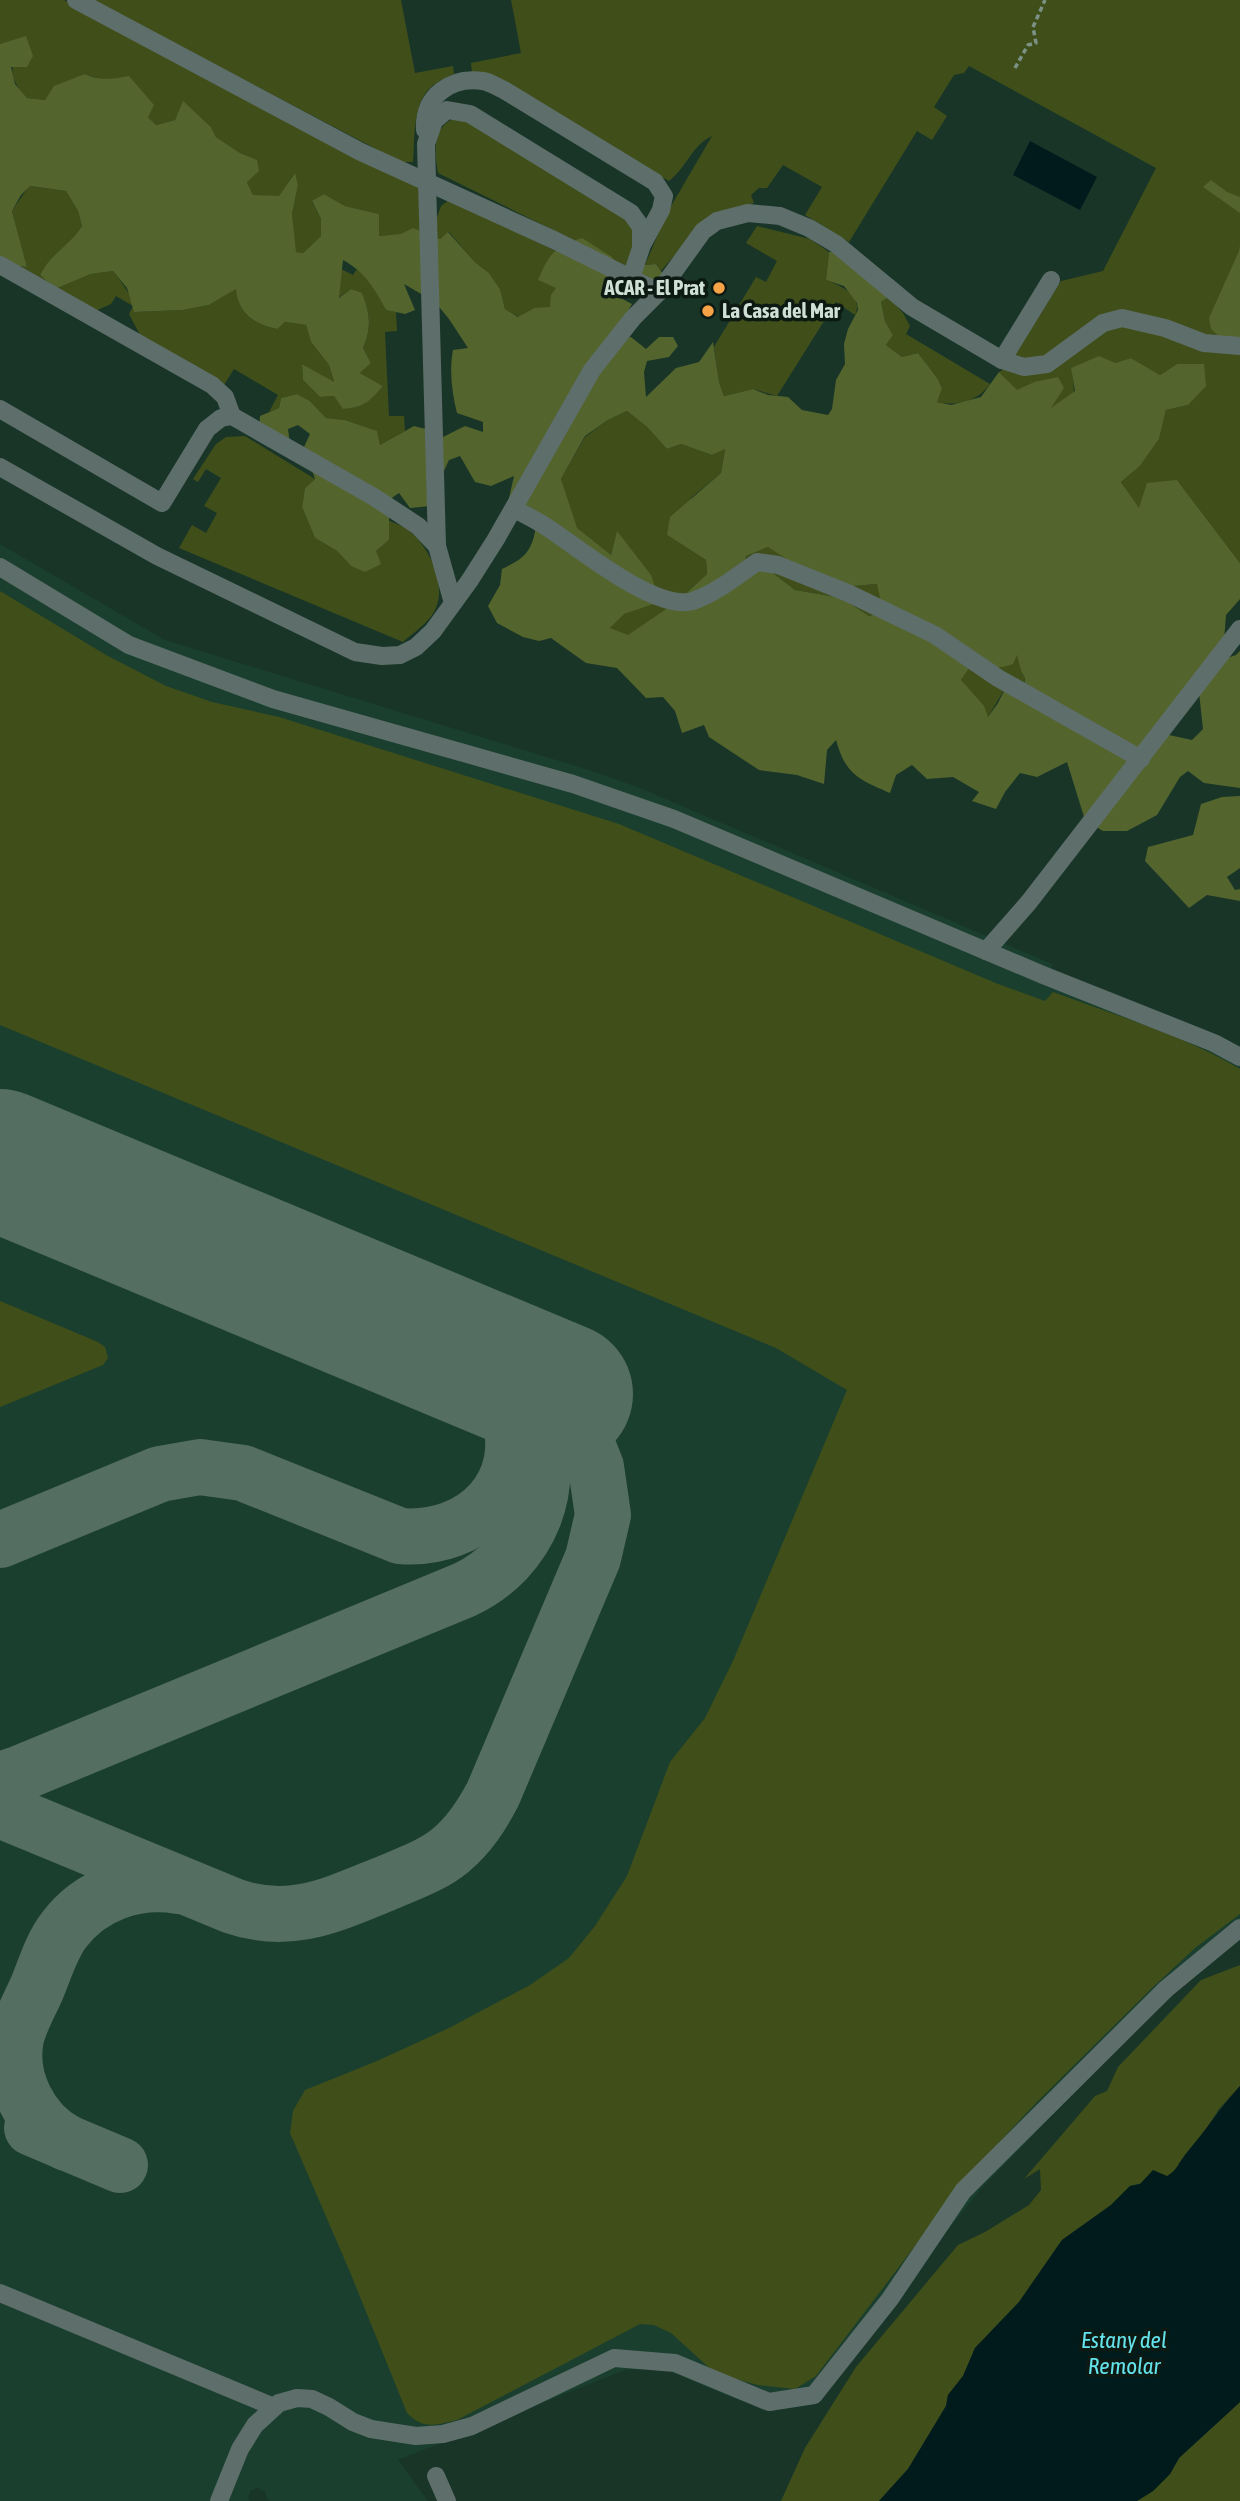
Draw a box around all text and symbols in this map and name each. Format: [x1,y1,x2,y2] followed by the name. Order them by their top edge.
[603,275,705,299] place label: ACAR - El Prat
[711,280,727,296] marker: ACAR - El Prat
[722,298,841,322] place label: La Casa del Mar
[700,303,716,319] marker: La Casa del Mar
[1081,2327,1167,2379] water label: Estany del Remolar

